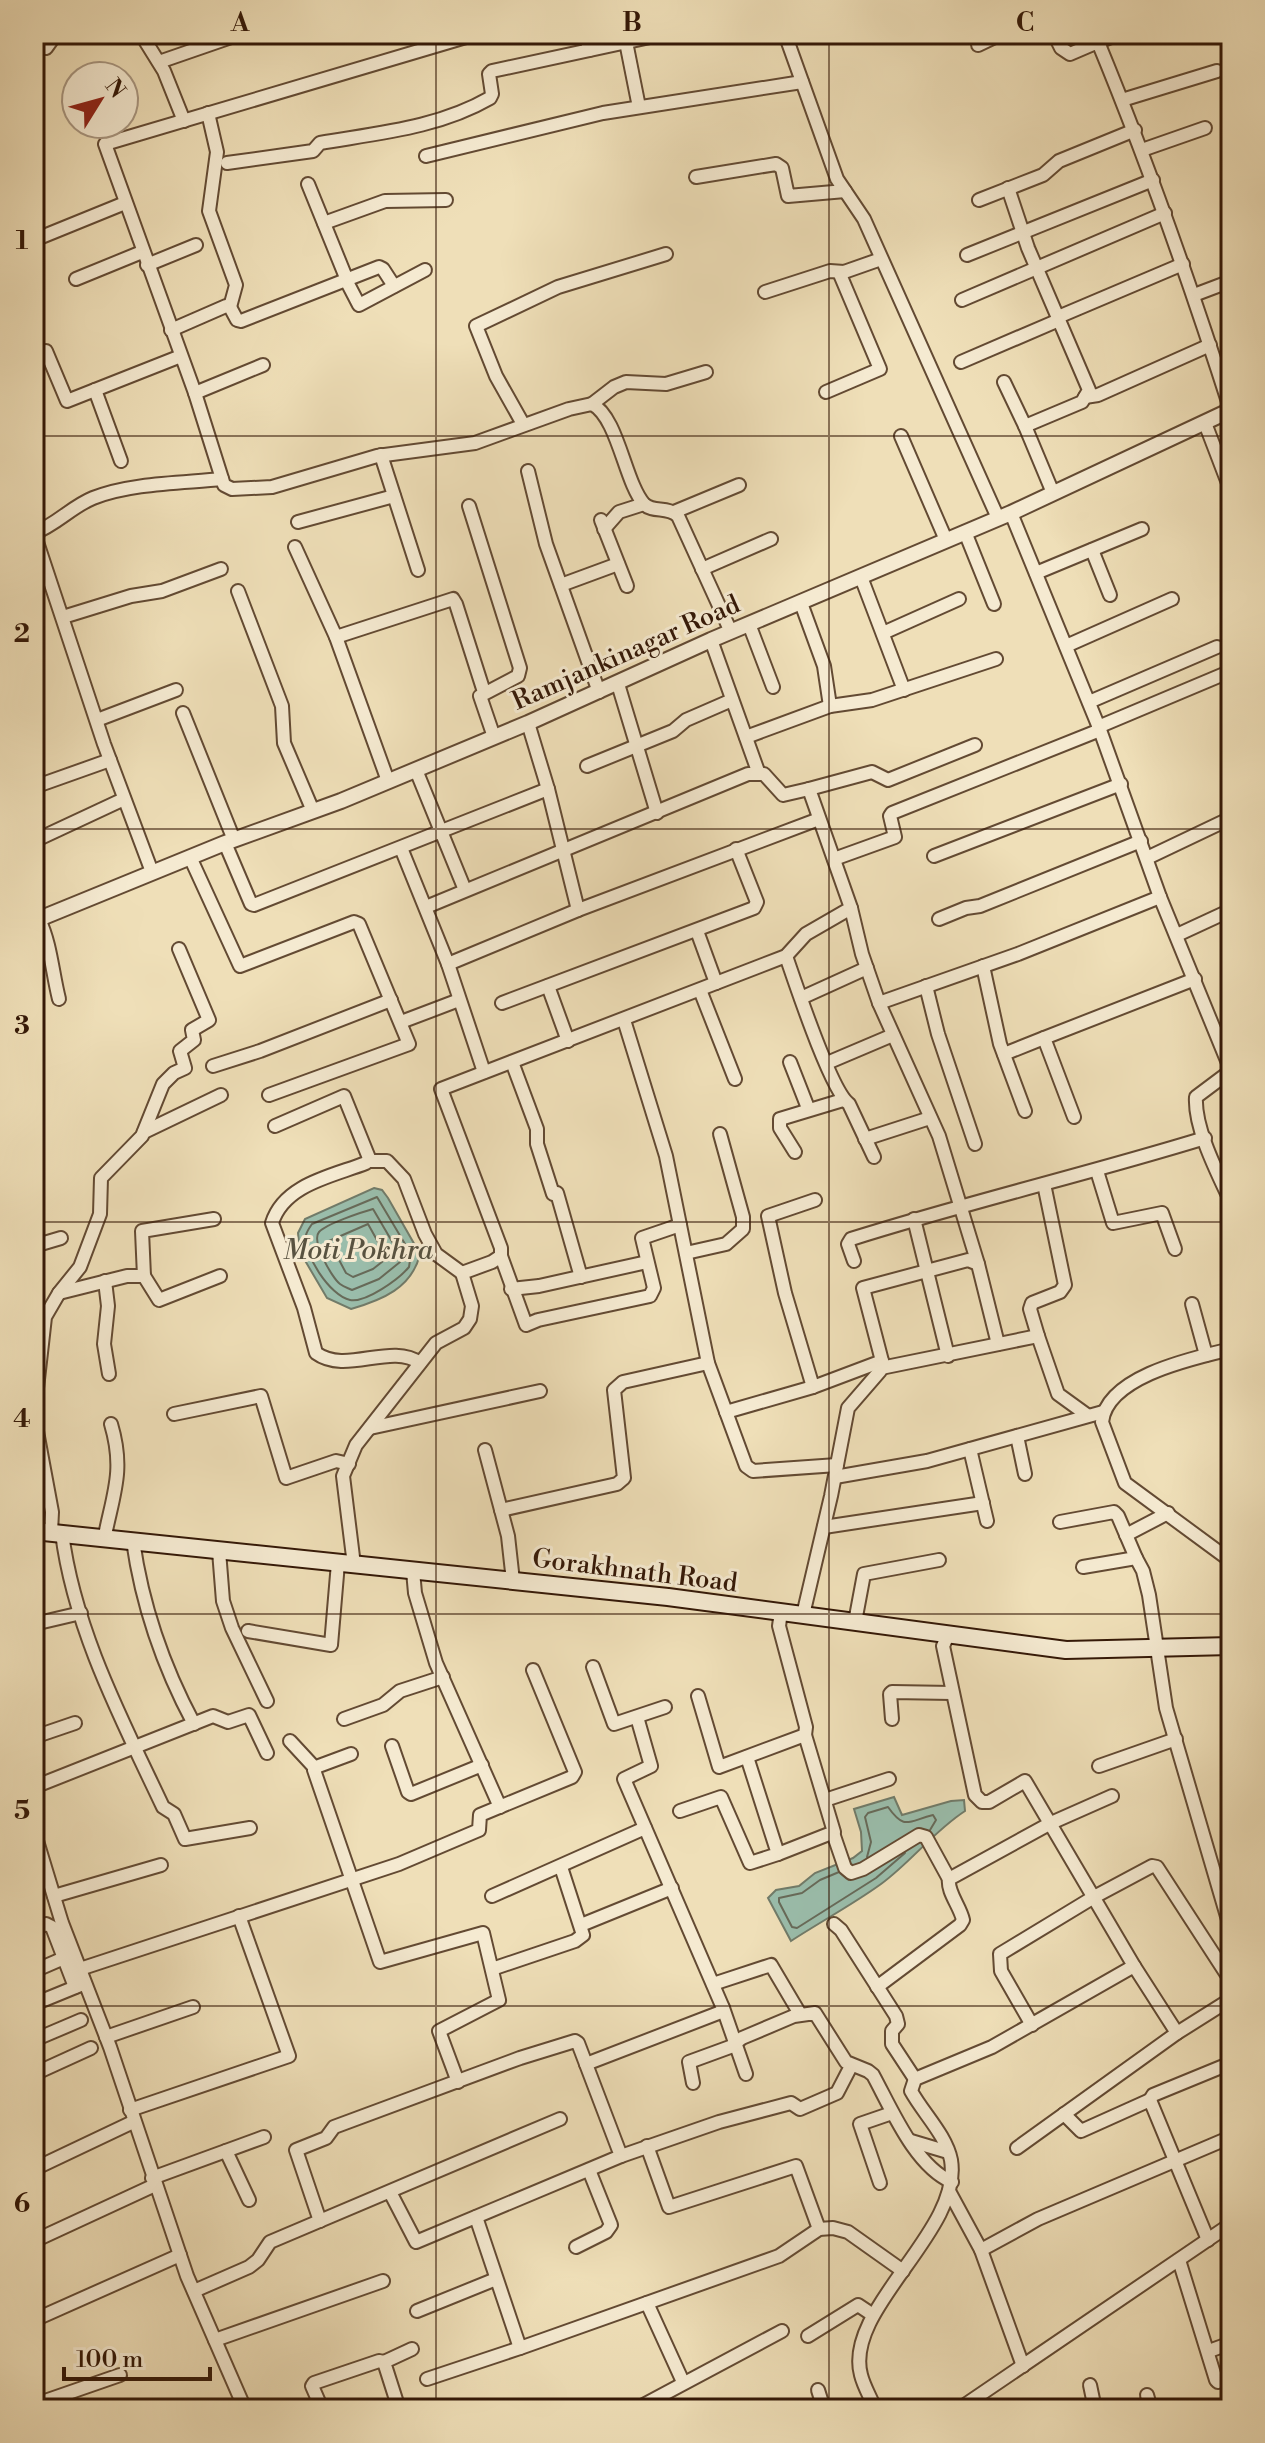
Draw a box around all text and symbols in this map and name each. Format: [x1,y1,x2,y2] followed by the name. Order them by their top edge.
[230,7,250,39] text: A
[622,7,642,39] text: B
[1016,7,1034,39] text: C
[60,60,140,140] north arrow
[99,74,131,104] text: N
[16,225,29,257] text: 1
[507,588,745,718] street label: Ramjankinagar Road
[14,618,30,650] text: 2
[14,1010,30,1042] text: 3
[283,1233,434,1268] water label: Moti Pokhra
[13,1403,31,1435] text: 4
[531,1543,740,1599] street label: Gorakhnath Road
[14,1795,30,1827] text: 5
[14,2188,30,2220] text: 6
[64,2331,210,2381] scale bar
[76,2345,143,2375] text: 100 m

